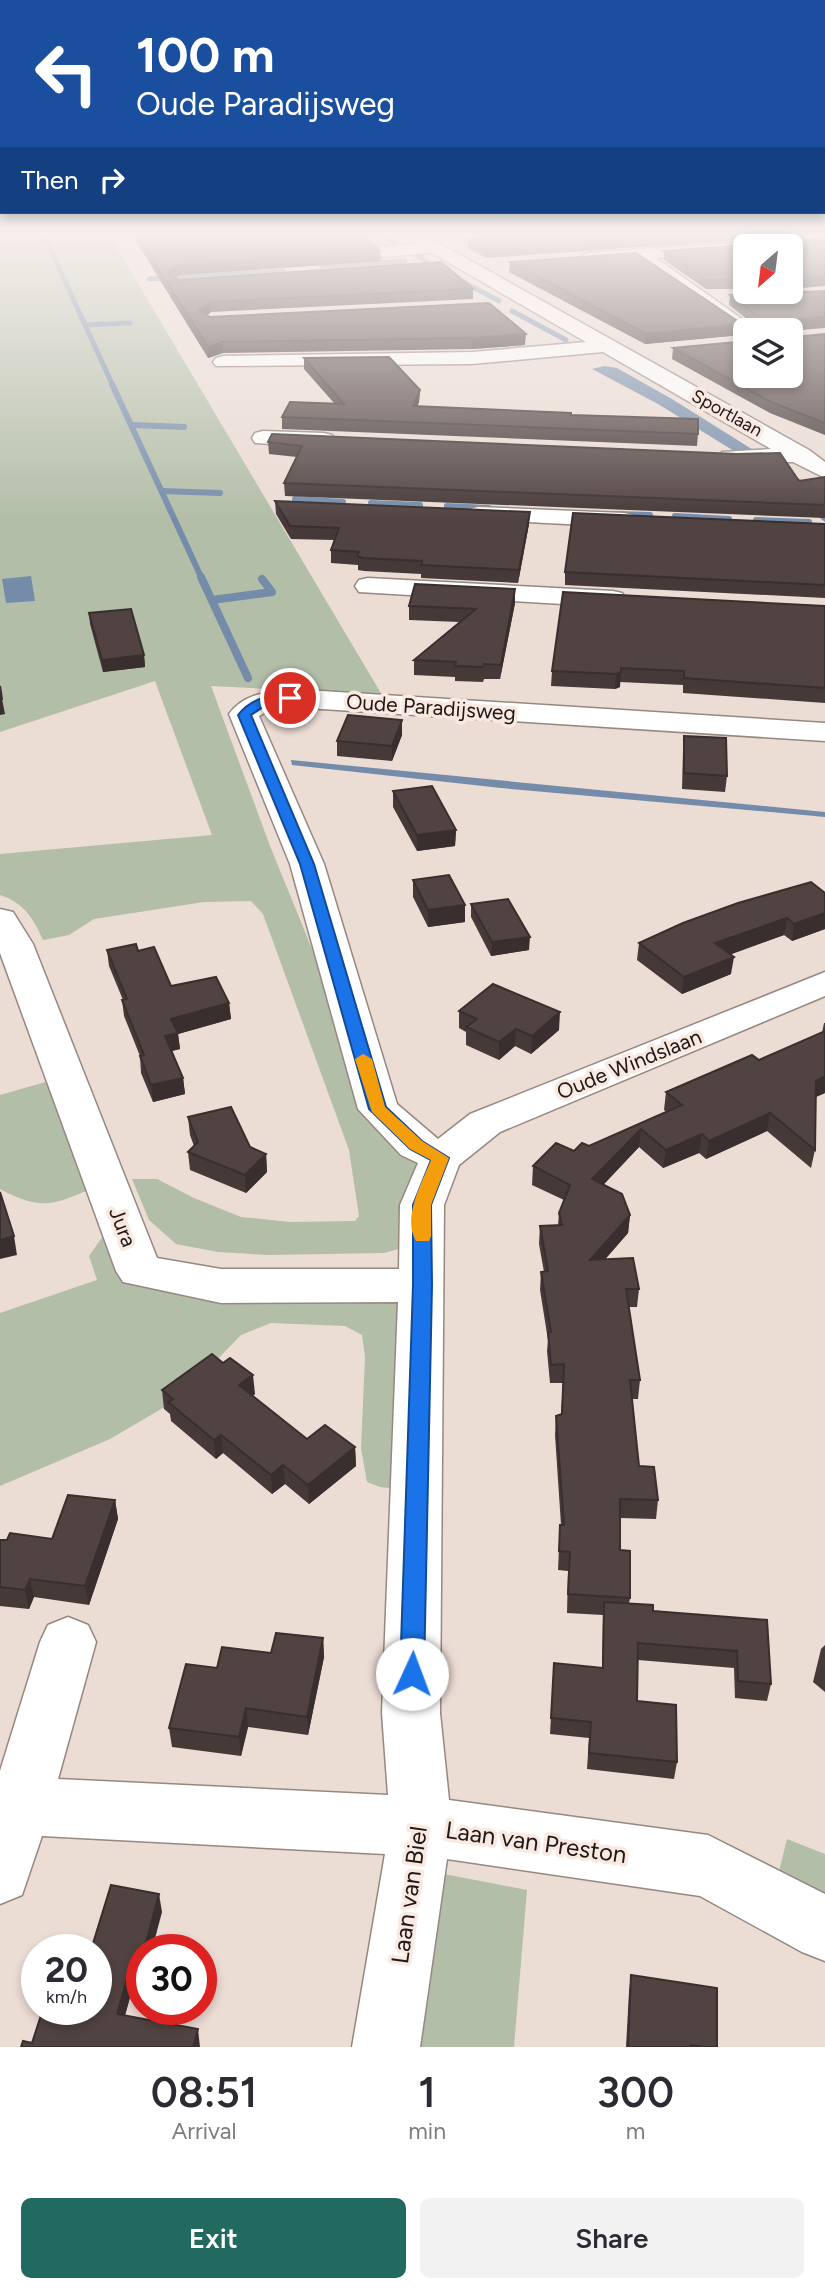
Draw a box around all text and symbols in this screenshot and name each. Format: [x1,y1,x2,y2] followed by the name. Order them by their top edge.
[136,25,275,84] text: 100 m
[21,28,112,119] icon: left
[136,85,395,123] text: Oude Paradijsweg
[93,161,131,199] icon: right
[21,164,79,196] text: Then
[733,234,803,304] north arrow
[733,234,803,388] map controls
[733,318,803,388] button: layers
[688,385,766,441] street label: Sportlaan
[260,668,320,728] pin
[271,679,309,717] icon: arrive
[345,689,517,725] street label: Oude Paradijsweg
[553,1024,705,1104] street label: Oude Windslaan
[104,1204,142,1250] street label: Jura
[375,1637,449,1711] position arrow
[444,1815,628,1869] street label: Laan van Preston
[385,1824,433,1966] street label: Laan van Biel
[126,1934,217,2025] speed limit sign: 30
[45,1949,88,1991] text: 20
[46,1986,87,2008] text: km/h
[151,2067,257,2118] text: 08:51
[418,2067,436,2118] text: 1
[597,2067,674,2118] text: 300
[172,2117,237,2145] text: Arrival
[408,2117,446,2145] text: min
[626,2117,645,2145] text: m
[21,2198,406,2278] button: Exit
[420,2198,804,2278] button: Share

